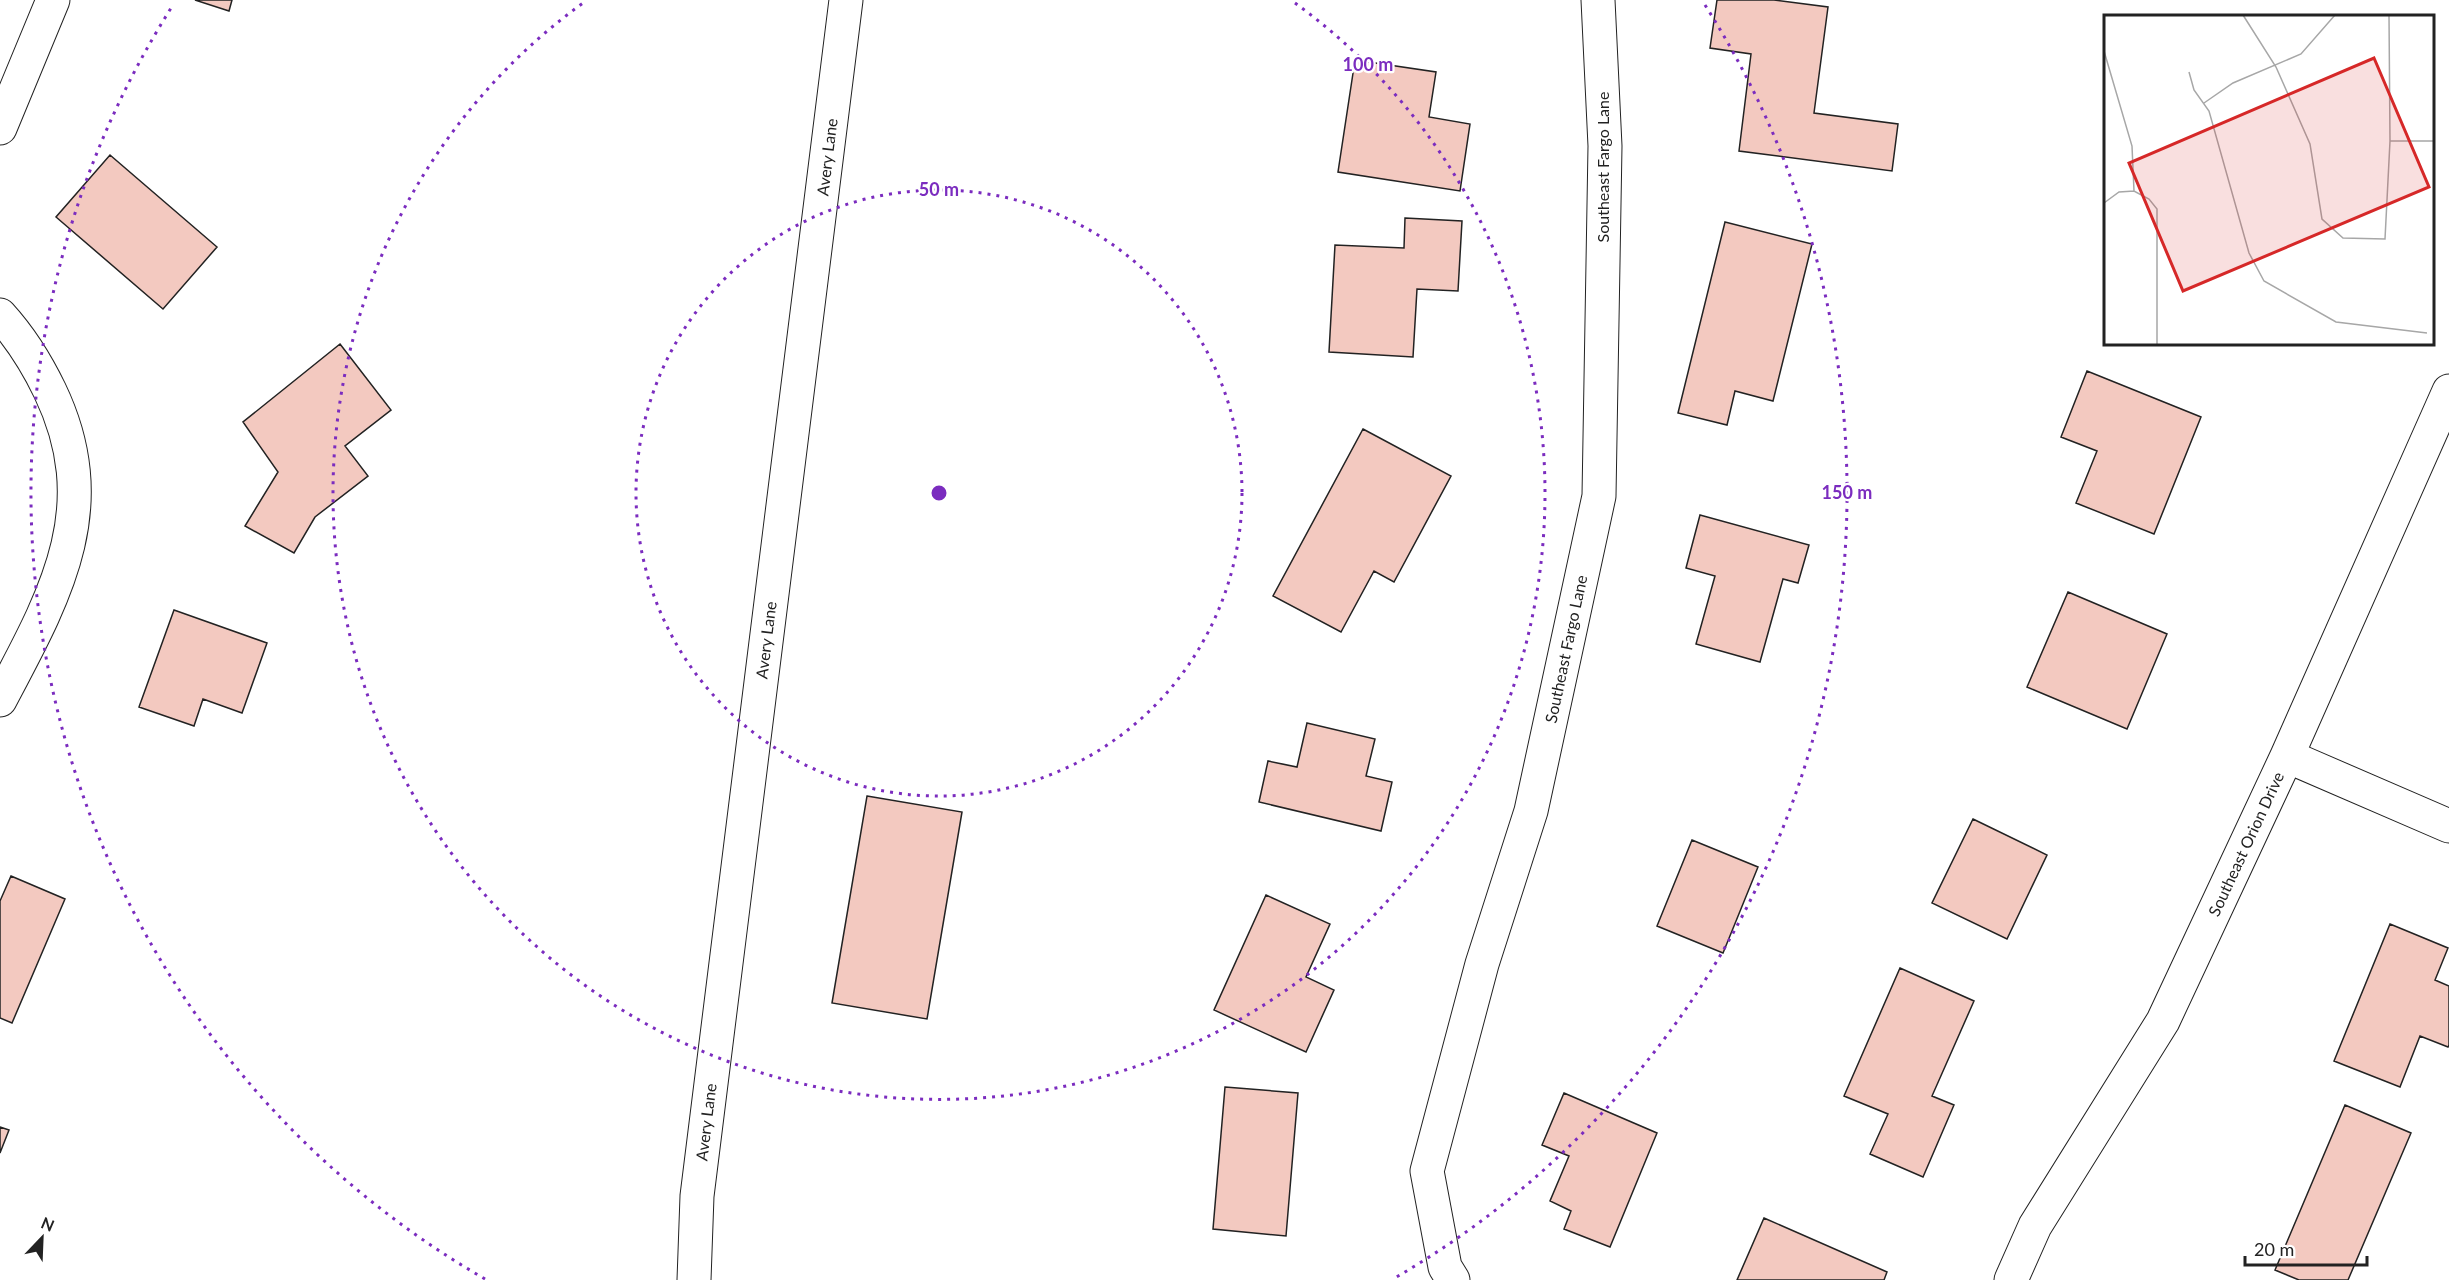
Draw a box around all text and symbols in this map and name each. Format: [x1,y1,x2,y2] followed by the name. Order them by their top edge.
[2104,15,2434,345] inset map
[1343,53,1393,75] text: 100 m
[1593,92,1612,242] street label: Southeast Fargo Lane
[812,117,841,197] street label: Avery Lane
[919,178,959,200] text: 50 m
[1822,481,1872,503] text: 150 m
[929,483,949,503] centre of rings
[1541,573,1590,725] street label: Southeast Fargo Lane
[751,600,780,680] street label: Avery Lane
[2204,769,2287,919] street label: Southeast Orion Drive
[691,1082,720,1162] street label: Avery Lane
[12,1208,72,1268] north arrow
[39,1213,57,1235] text: N
[2245,1229,2366,1267] scale bar
[2254,1238,2294,1260] text: 20 m

